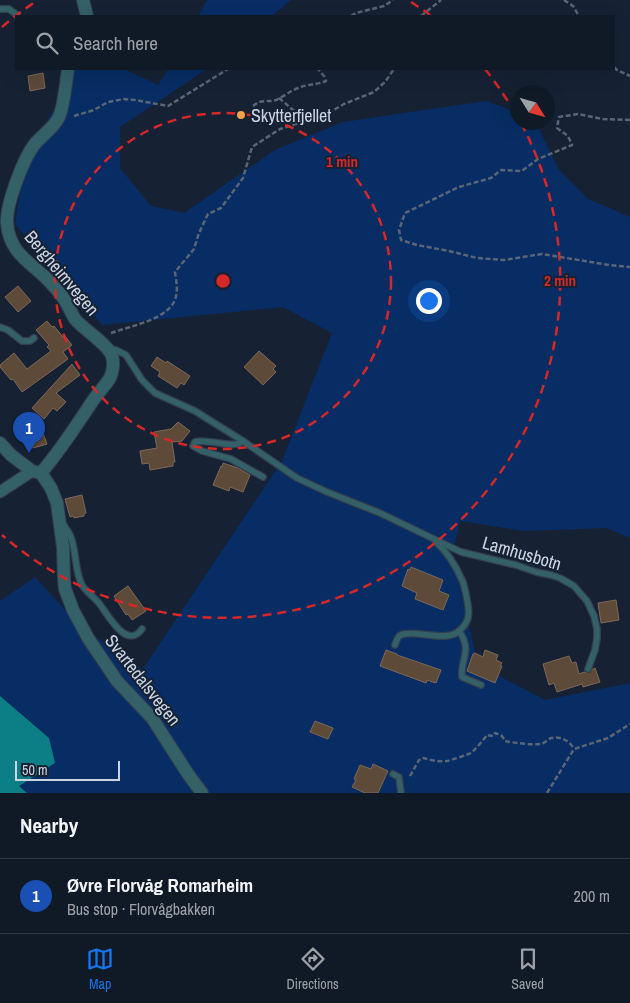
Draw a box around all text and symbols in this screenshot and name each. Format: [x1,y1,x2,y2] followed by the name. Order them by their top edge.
[15,15,615,70] search box
[33,29,61,57] icon: search
[73,30,158,56] text: Search here
[510,85,555,130] north arrow
[251,103,331,128] place label: Skytterfjellet
[235,109,247,121] marker: Skytterfjellet
[326,151,358,172] text: 1 min
[19,225,105,321] street label: Bergheimvegen
[544,270,576,291] text: 2 min
[214,272,232,290] centre of rings
[416,288,442,314] your location
[13,412,45,453] pin: 1
[480,530,564,576] street label: Lamhusbotn
[99,629,187,731] street label: Svartedalsvegen
[15,758,120,781] scale bar
[22,761,48,779] text: 50 m
[20,811,78,840] text: Nearby
[67,872,253,898] text: Øvre Florvåg Romarheim
[32,885,40,907] text: 1
[574,885,610,907] text: 200 m
[67,898,215,920] text: Bus stop · Florvågbakken
[86,945,114,993] tab: Map
[287,945,339,993] tab: Directions
[511,945,544,993] tab: Saved

